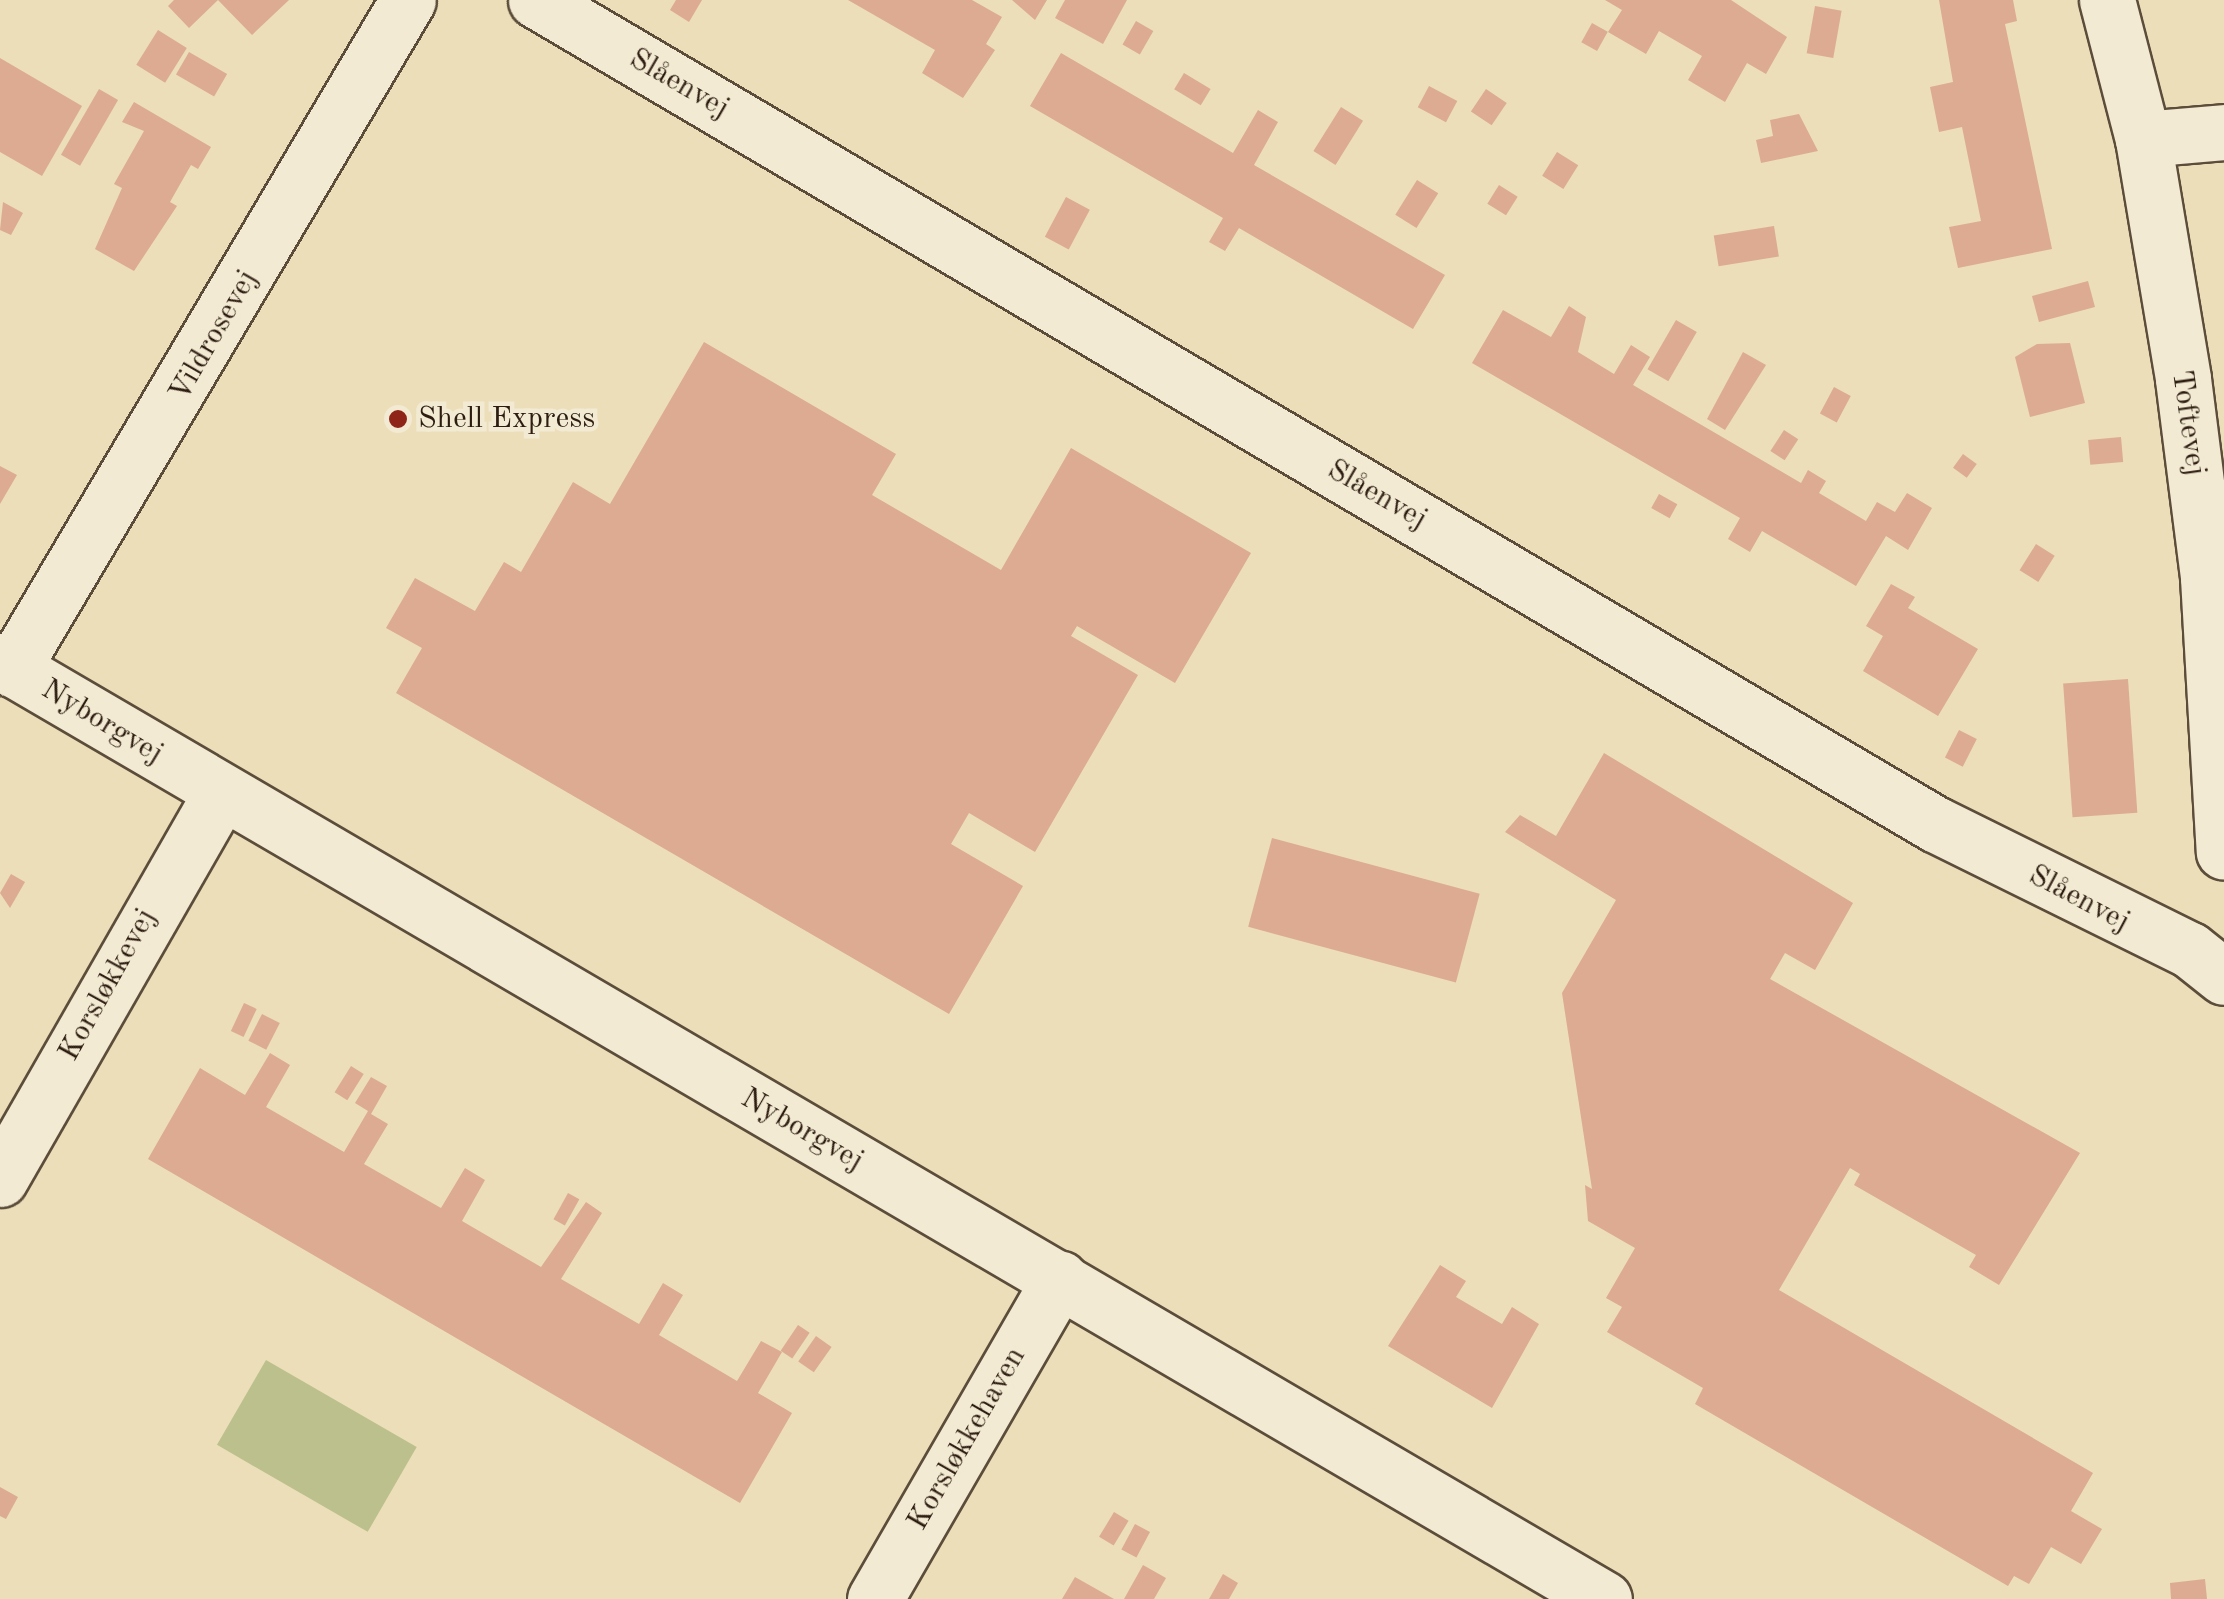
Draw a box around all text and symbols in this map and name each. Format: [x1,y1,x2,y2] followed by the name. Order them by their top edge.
[623,41,735,127] street label: Slåenvej
[162,264,266,408] street label: Vildrosevej
[2163,368,2213,478] street label: Toftevej
[418,401,595,437] place label: Shell Express
[387,408,409,430] marker: Shell Express
[1321,452,1433,538] street label: Slåenvej
[35,672,169,772] street label: Nyborgvej
[2022,857,2136,941] street label: Slåenvej
[51,902,165,1068] street label: Korsløkkevej
[734,1081,870,1179] street label: Nyborgvej
[900,1341,1034,1537] street label: Korsløkkehaven

